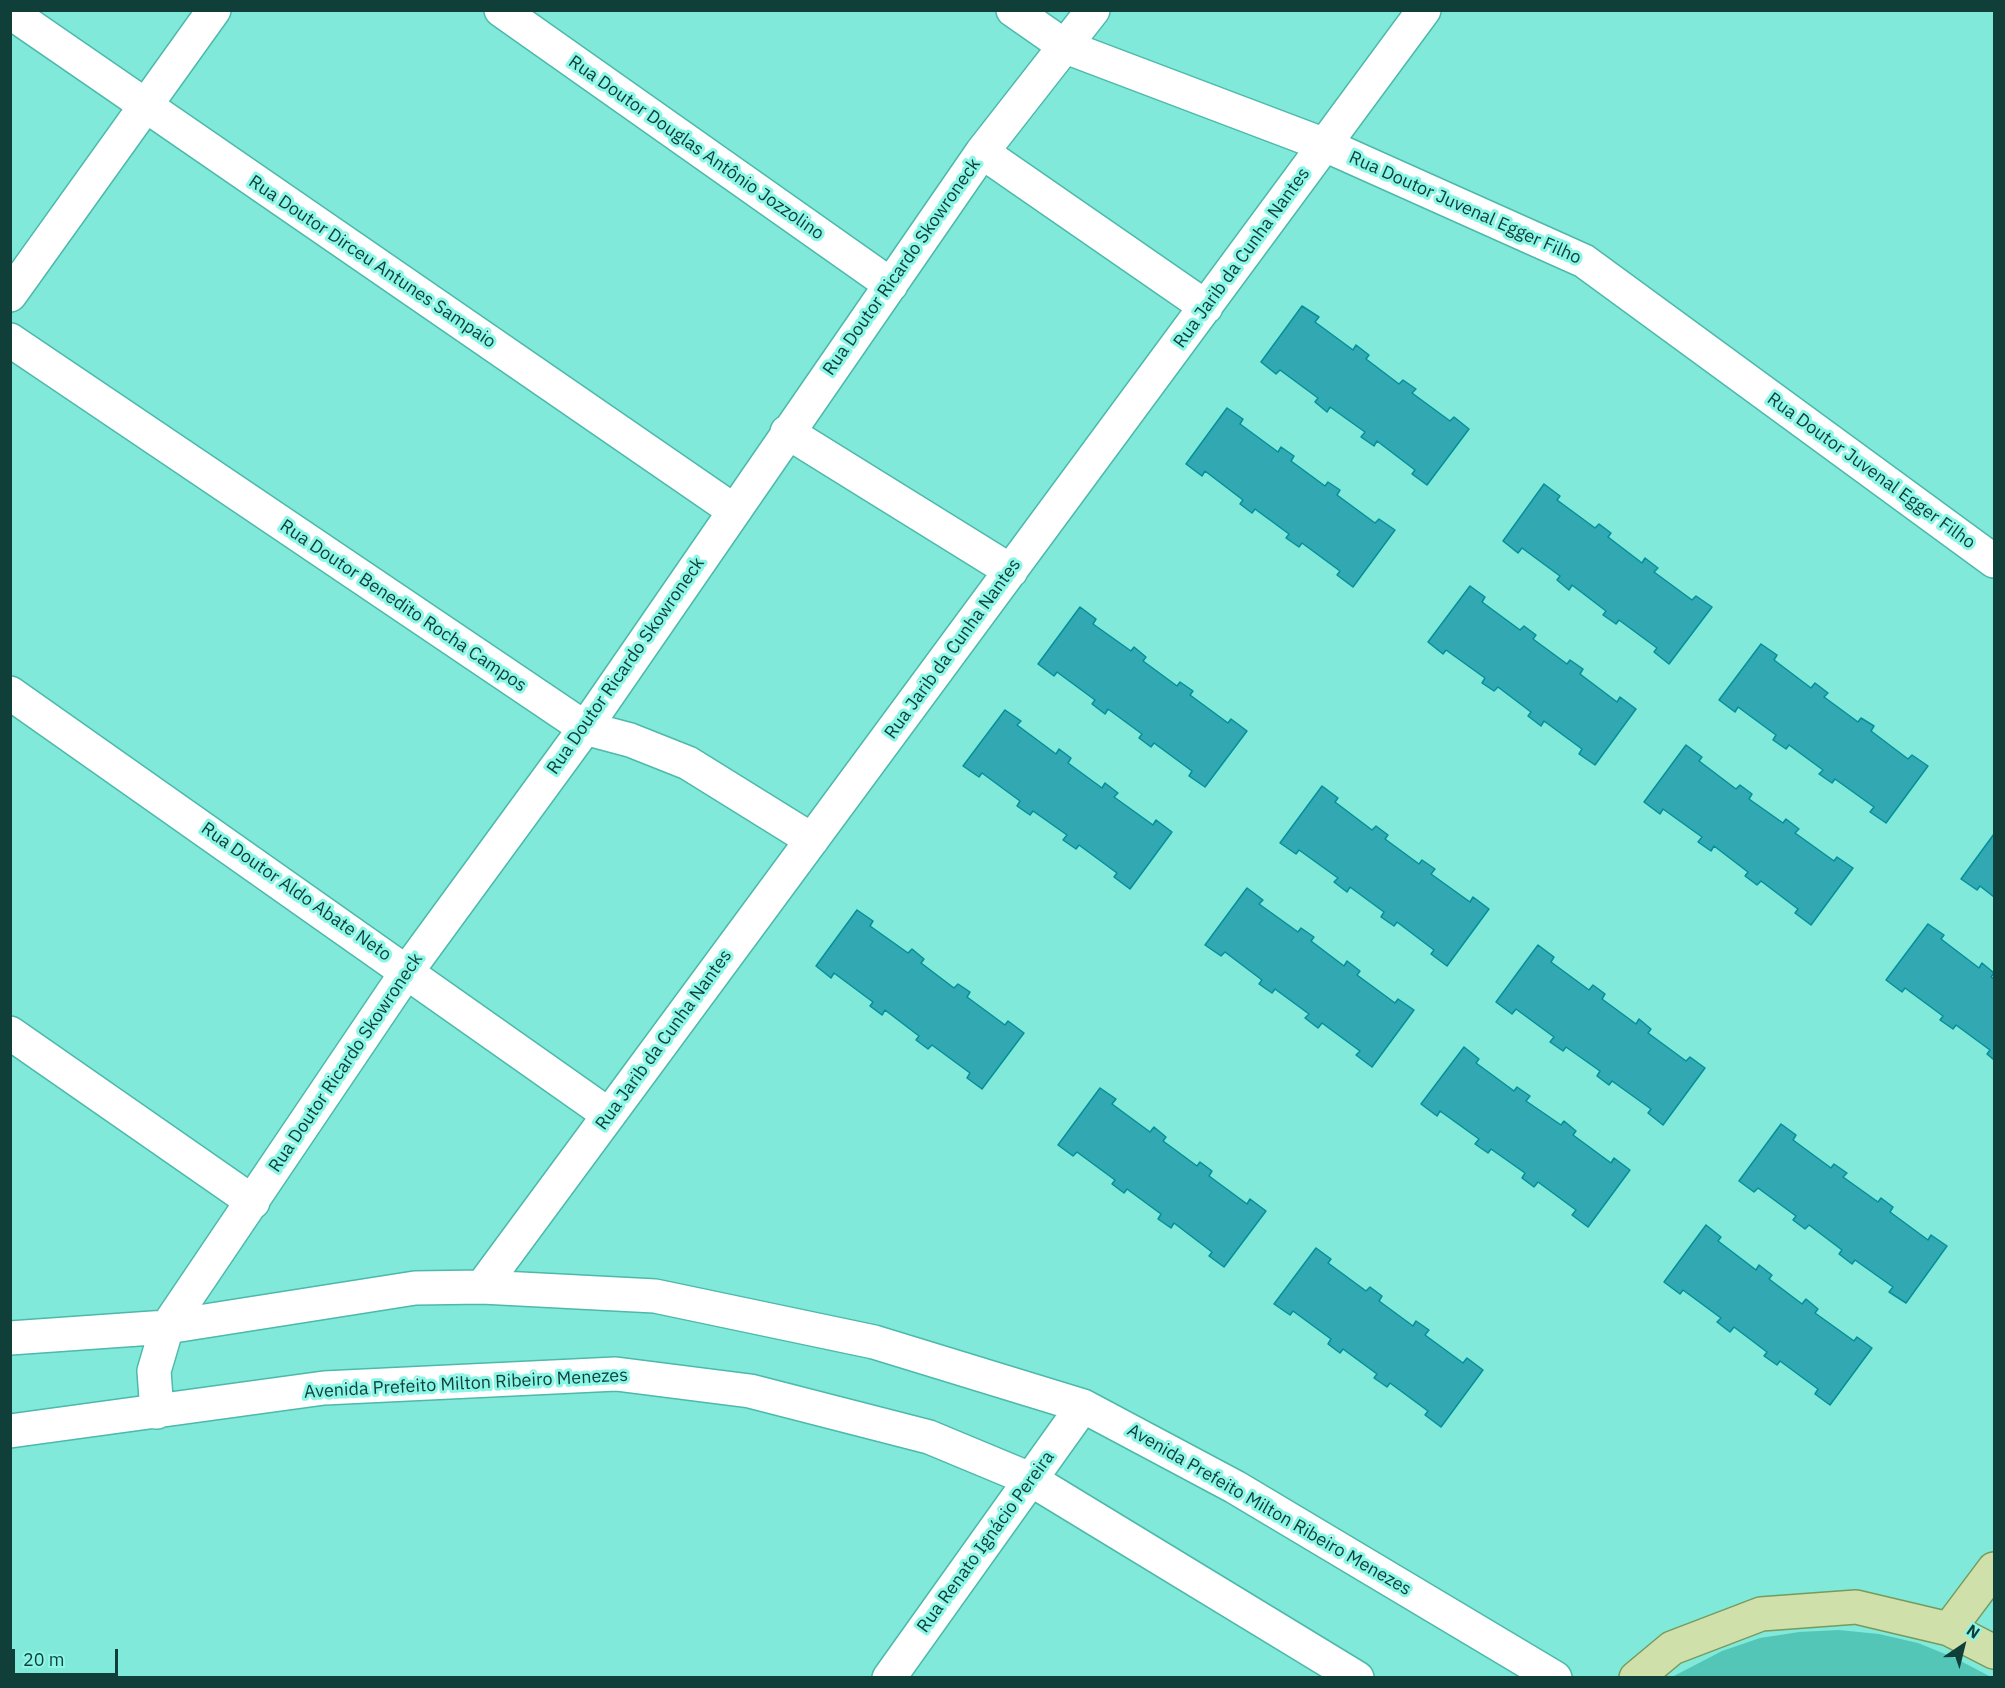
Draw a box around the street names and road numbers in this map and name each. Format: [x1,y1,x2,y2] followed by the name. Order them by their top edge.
[564,51,828,245] street label: Rua Doutor Douglas Antônio Jozzolino
[1346,147,1584,269] street label: Rua Doutor Juvenal Egger Filho
[819,154,985,380] street label: Rua Doutor Ricardo Skowroneck
[1169,164,1315,352] street label: Rua Jarib da Cunha Nantes
[244,171,500,353] street label: Rua Doutor Dirceu Antunes Sampaio
[1763,388,1979,554] street label: Rua Doutor Juvenal Egger Filho
[276,515,530,697] street label: Rua Doutor Benedito Rocha Campos
[543,553,709,779] street label: Rua Doutor Ricardo Skowroneck
[880,555,1026,743] street label: Rua Jarib da Cunha Nantes
[197,818,395,966] street label: Rua Doutor Aldo Abate Neto
[591,946,737,1134] street label: Rua Jarib da Cunha Nantes
[264,949,428,1177] street label: Rua Doutor Ricardo Skowroneck
[303,1365,629,1403] street label: Avenida Prefeito Milton Ribeiro Menezes
[1123,1420,1415,1600] street label: Avenida Prefeito Milton Ribeiro Menezes
[913,1447,1059,1637] street label: Rua Renato Ignácio Pereira

